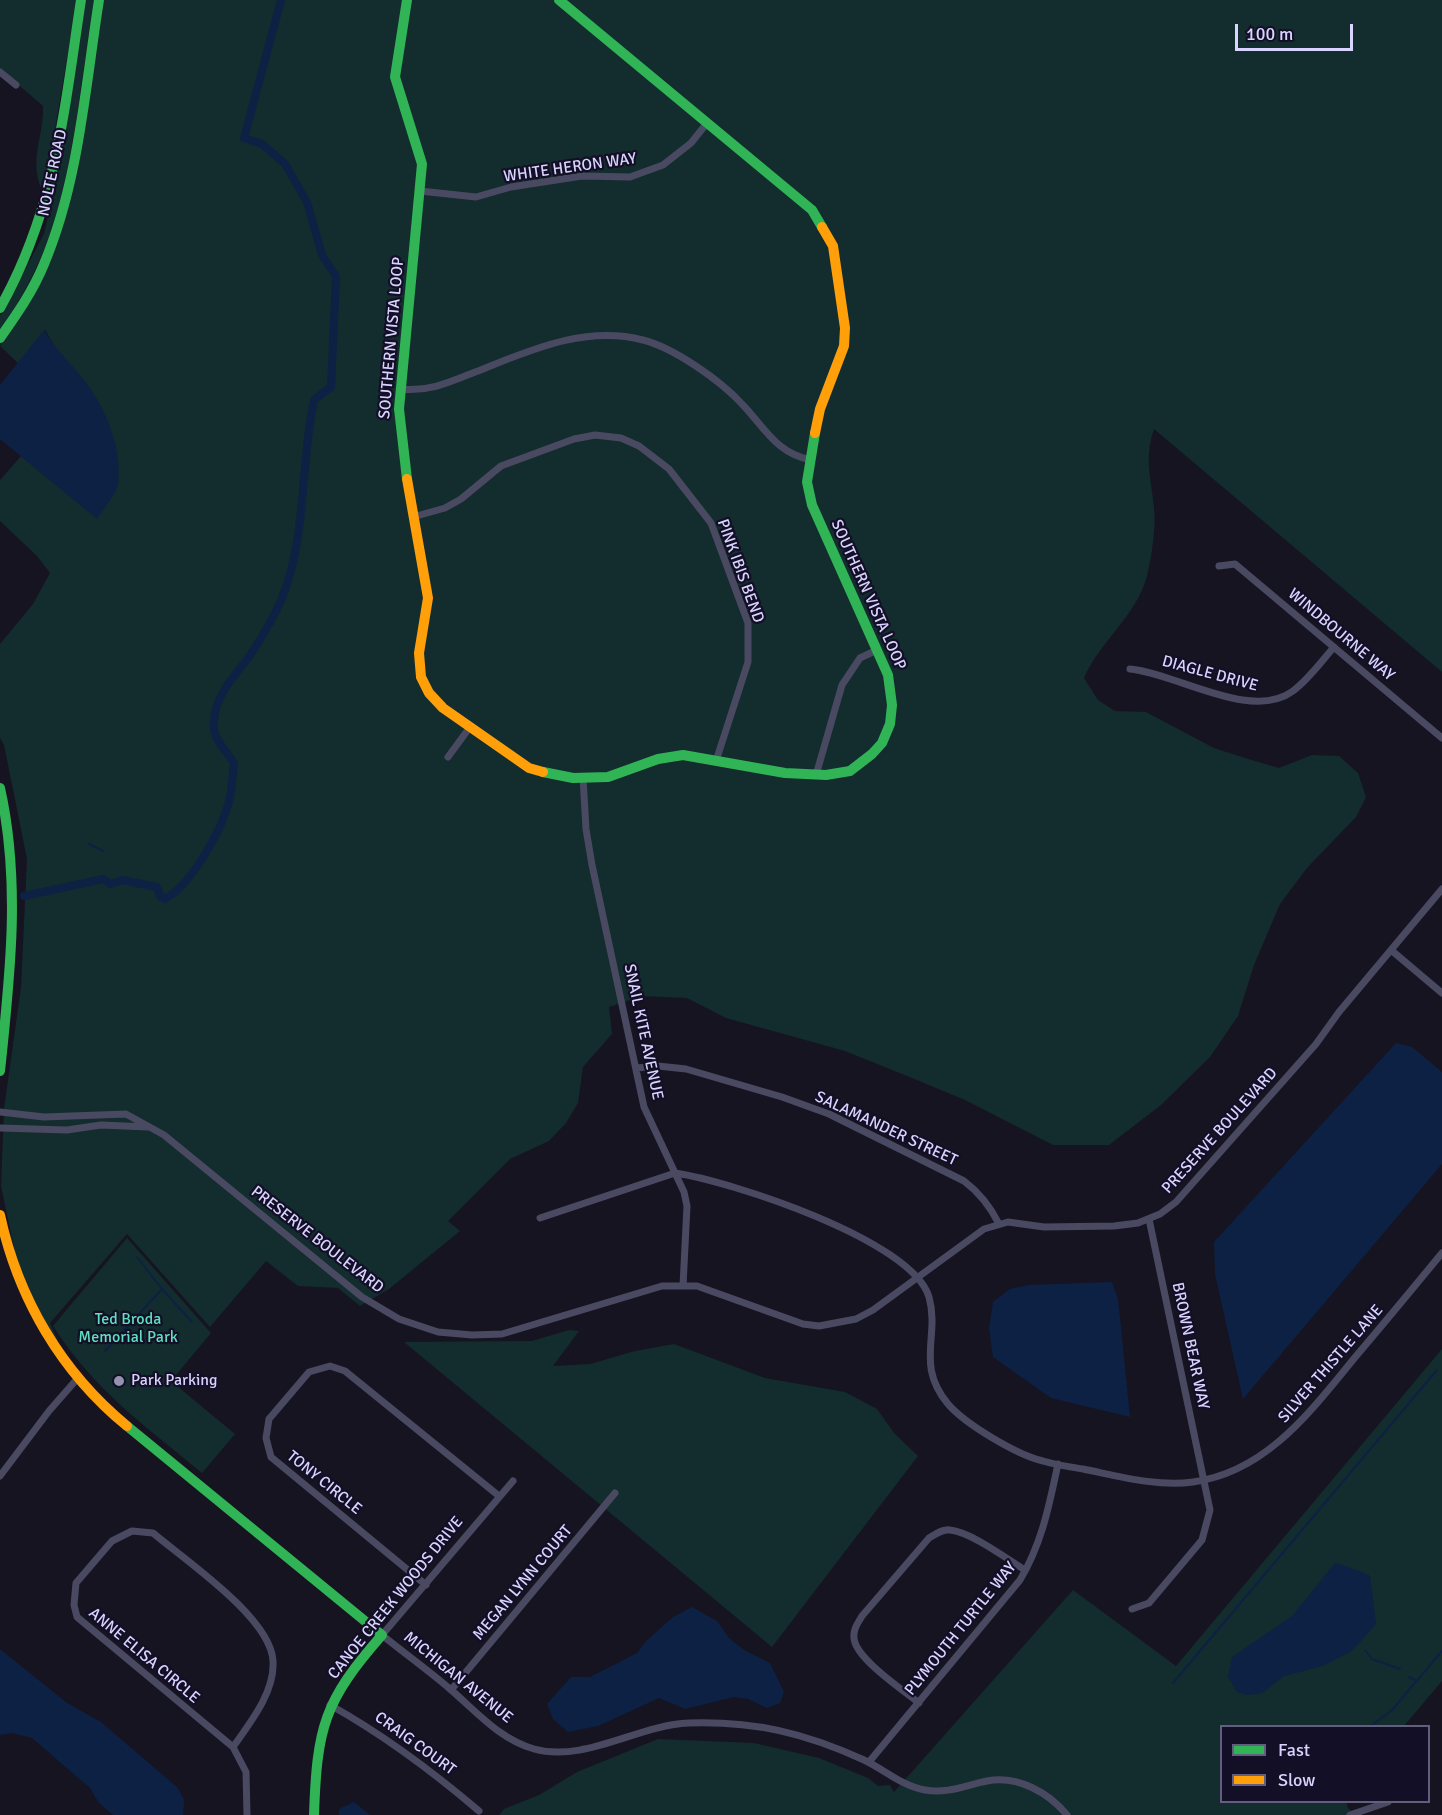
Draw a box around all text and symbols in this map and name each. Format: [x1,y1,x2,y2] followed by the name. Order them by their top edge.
[1238,12,1356,50] scale bar
[1246,23,1293,45] text: 100 m
[34,128,72,218] street label: NOLTE ROAD
[502,149,638,187] street label: WHITE HERON WAY
[375,256,409,420] street label: SOUTHERN VISTA LOOP
[712,516,768,626] street label: PINK IBIS BEND
[826,517,910,673] street label: SOUTHERN VISTA LOOP
[1284,585,1398,685] street label: WINDBOURNE WAY
[1160,652,1260,696] street label: DIAGLE DRIVE
[619,962,667,1102] street label: SNAIL KITE AVENUE
[1158,1064,1282,1198] street label: PRESERVE BOULEVARD
[812,1088,960,1170] street label: SALAMANDER STREET
[247,1182,387,1298] street label: PRESERVE BOULEVARD
[1167,1281,1213,1411] street label: BROWN BEAR WAY
[1274,1301,1388,1427] street label: SILVER THISTLE LANE
[78,1310,178,1348] park label: Ted Broda Memorial Park
[131,1371,217,1391] place label: Park Parking
[112,1374,126,1388] marker: Park Parking
[283,1447,365,1519] street label: TONY CIRCLE
[324,1513,468,1683] street label: CANOE CREEK WOODS DRIVE
[469,1522,577,1644] street label: MEGAN LYNN COURT
[901,1558,1021,1700] street label: PLYMOUTH TURTLE WAY
[85,1604,203,1708] street label: ANNE ELISA CIRCLE
[399,1628,517,1728] street label: MICHIGAN AVENUE
[371,1708,459,1780] street label: CRAIG COURT
[1220,1725,1430,1803] legend
[1278,1739,1310,1761] text: Fast
[1278,1769,1315,1791] text: Slow

